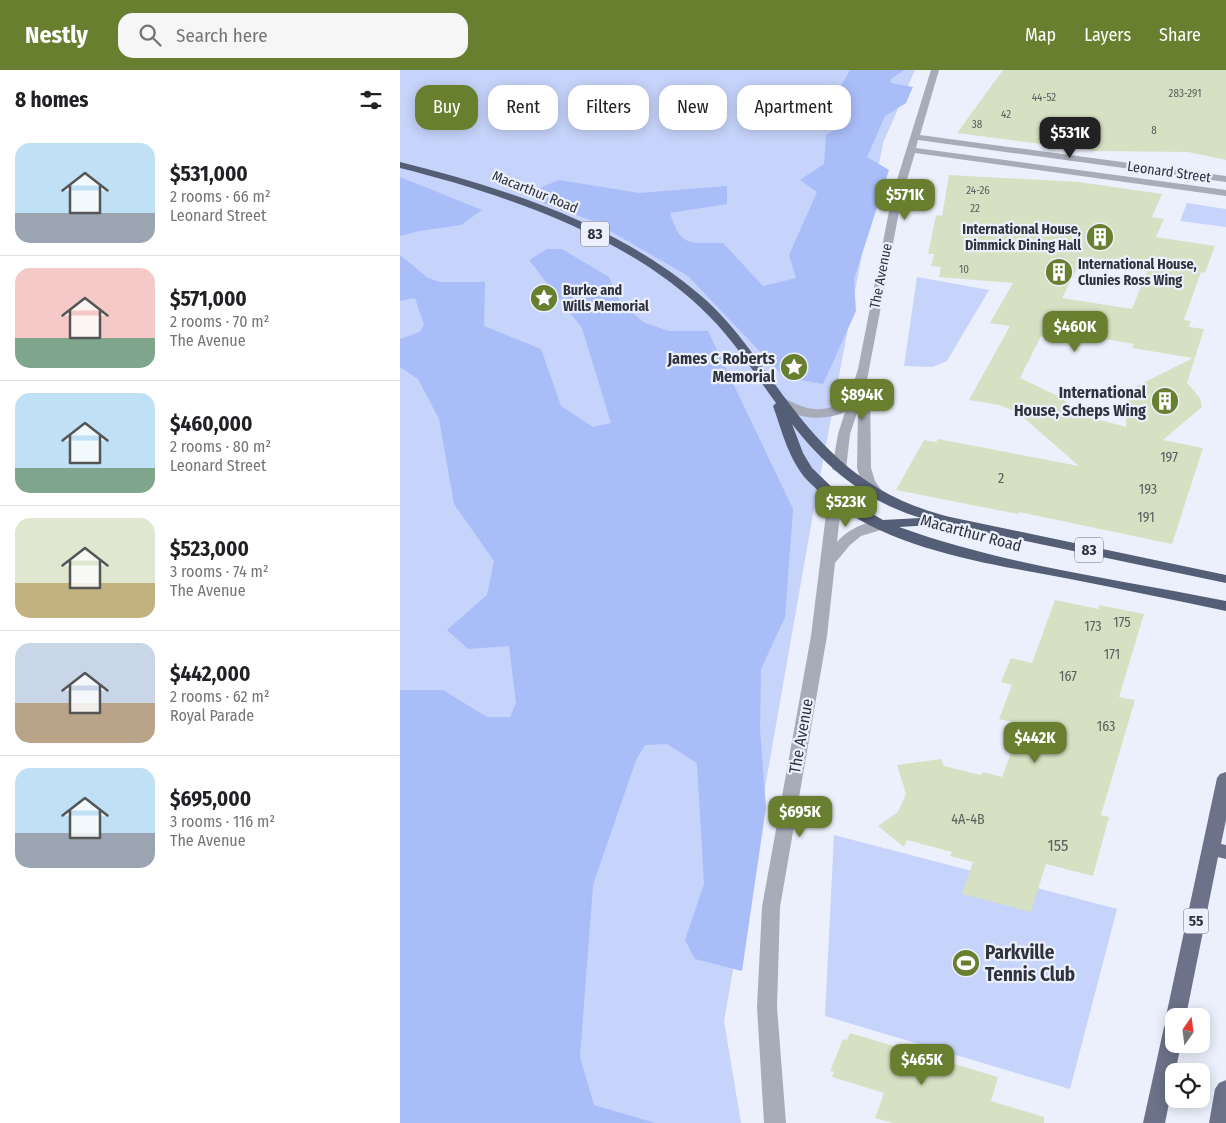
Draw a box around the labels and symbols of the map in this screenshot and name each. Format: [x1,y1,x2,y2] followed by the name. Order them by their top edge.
[1169,87,1201,100] house number: 283-291
[1032,91,1056,104] house number: 44-52
[1001,108,1011,121] house number: 42
[1035,116,1105,159] pin: $531K
[972,118,983,131] house number: 38
[1151,124,1157,137] house number: 8
[1126,158,1212,186] street label: Leonard Street
[490,167,580,217] street label: Macarthur Road
[870,178,940,221] pin: $571K
[966,184,990,197] house number: 24-26
[970,202,980,215] house number: 22
[962,221,1081,254] place label: International House, Dimmick Dining Hall
[581,222,609,246] road number: 83
[1085,222,1115,252] building icon: International House, Dimmick Dining Hall
[866,242,896,310] street label: The Avenue
[1078,256,1197,289] place label: International House, Clunies Ross Wing
[1044,257,1074,287] building icon: International House, Clunies Ross Wing
[959,263,969,276] house number: 10
[563,282,649,315] place label: Burke and Wills Memorial
[529,283,559,313] place icon: Burke and Wills Memorial
[1040,310,1110,353] pin: $460K
[666,349,776,386] place label: James C Roberts Memorial
[779,352,809,382] place icon: James C Roberts Memorial
[827,378,897,421] pin: $894K
[1014,383,1147,420] place label: International House, Scheps Wing
[1150,386,1180,416] building icon: International House, Scheps Wing
[1160,449,1178,466] house number: 197
[998,470,1004,487] house number: 2
[1139,481,1157,498] house number: 193
[811,486,881,528] pin: $523K
[1137,509,1155,526] house number: 191
[918,510,1024,556] street label: Macarthur Road
[1075,538,1103,562] road number: 83
[1113,614,1131,631] house number: 175
[1084,618,1102,635] house number: 173
[1104,646,1120,663] house number: 171
[1059,668,1077,685] house number: 167
[785,697,817,775] street label: The Avenue
[1097,718,1115,735] house number: 163
[1000,722,1070,764] pin: $442K
[765,796,835,838] pin: $695K
[951,811,985,828] house number: 4A-4B
[1048,836,1068,855] house number: 155
[1184,908,1208,934] road number: 55
[985,941,1075,986] place label: Parkville Tennis Club
[951,948,981,978] sports icon: Parkville Tennis Club
[1165,1008,1210,1052] north arrow
[887,1044,957,1086] pin: $465K

